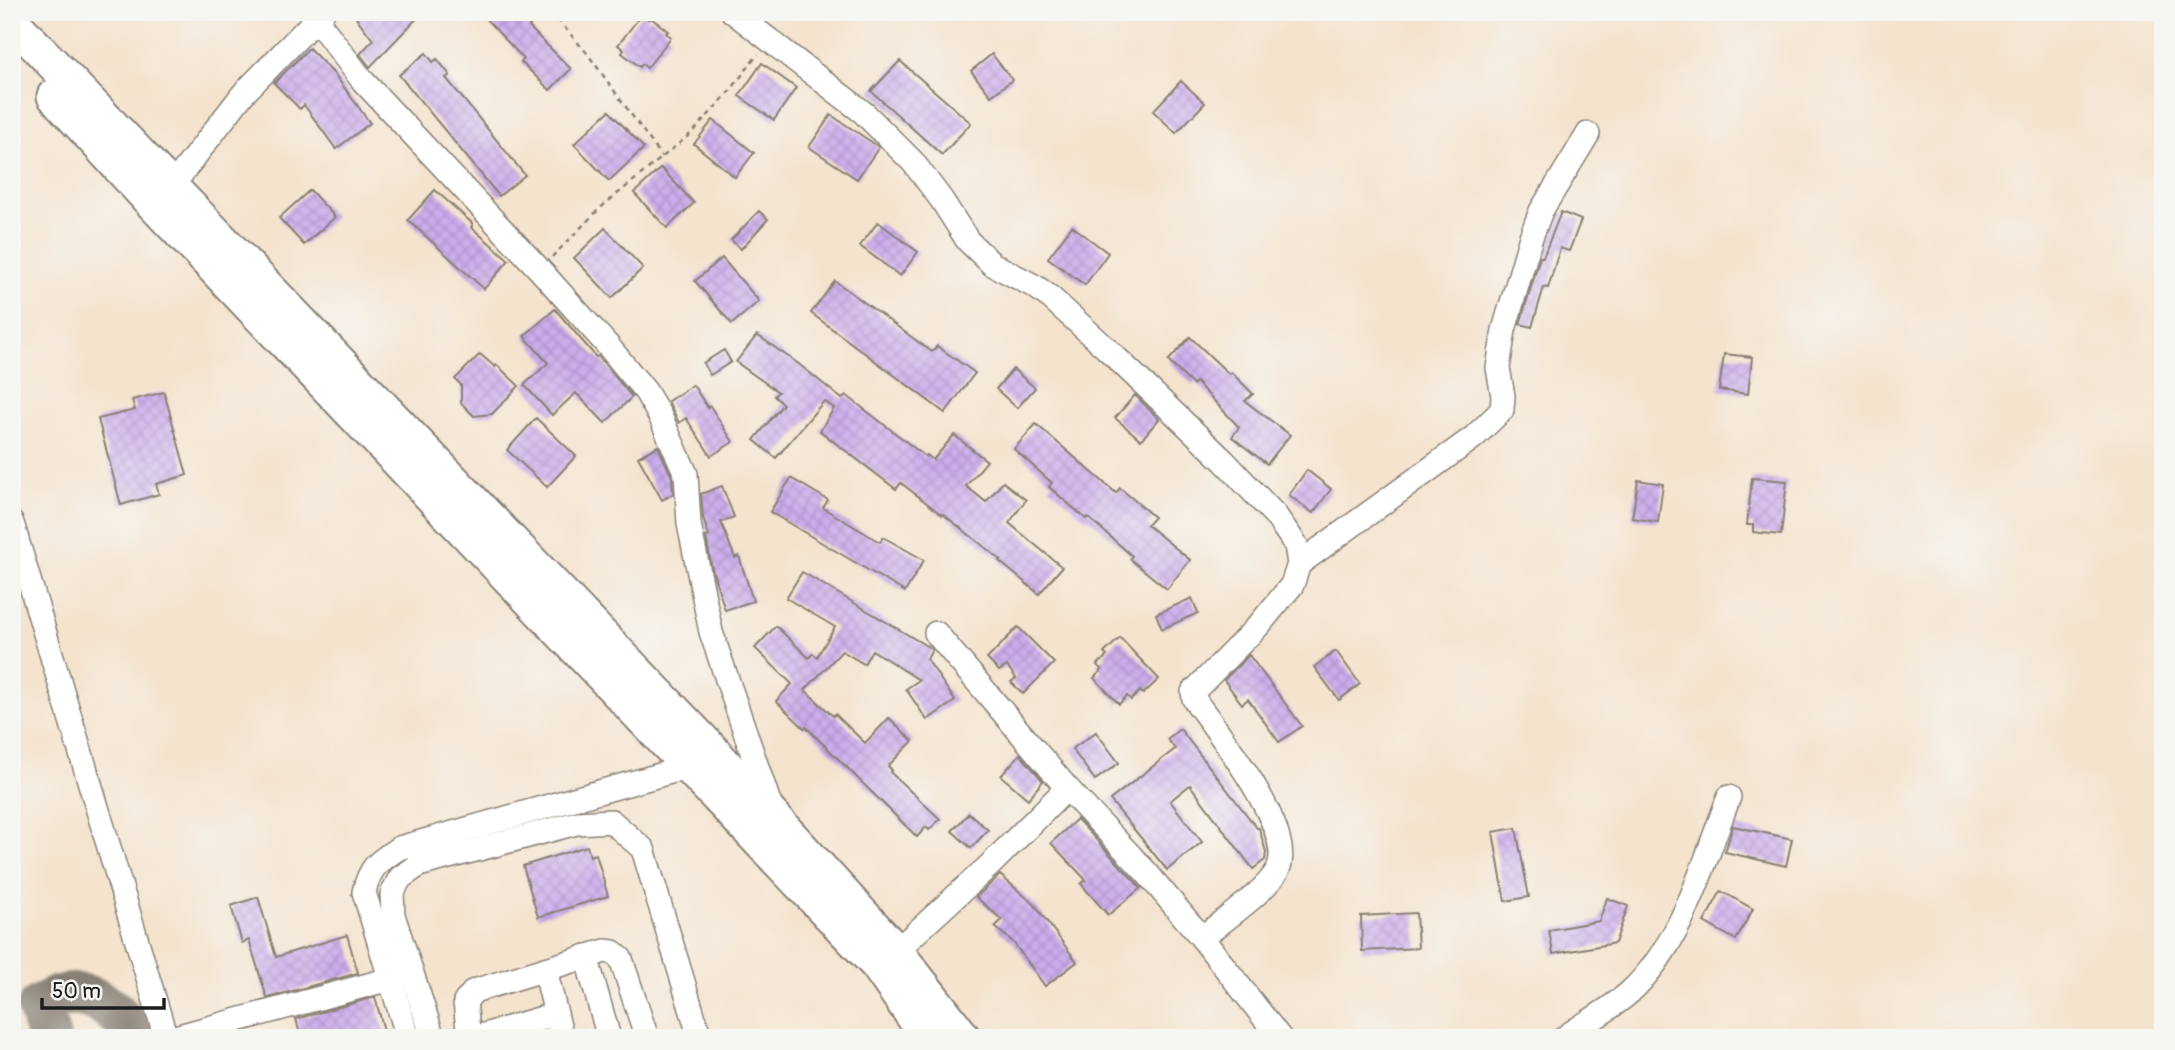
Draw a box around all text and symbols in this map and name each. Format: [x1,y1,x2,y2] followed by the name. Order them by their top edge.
[42,966,164,1010] scale bar
[52,978,101,1005] text: 50 m

